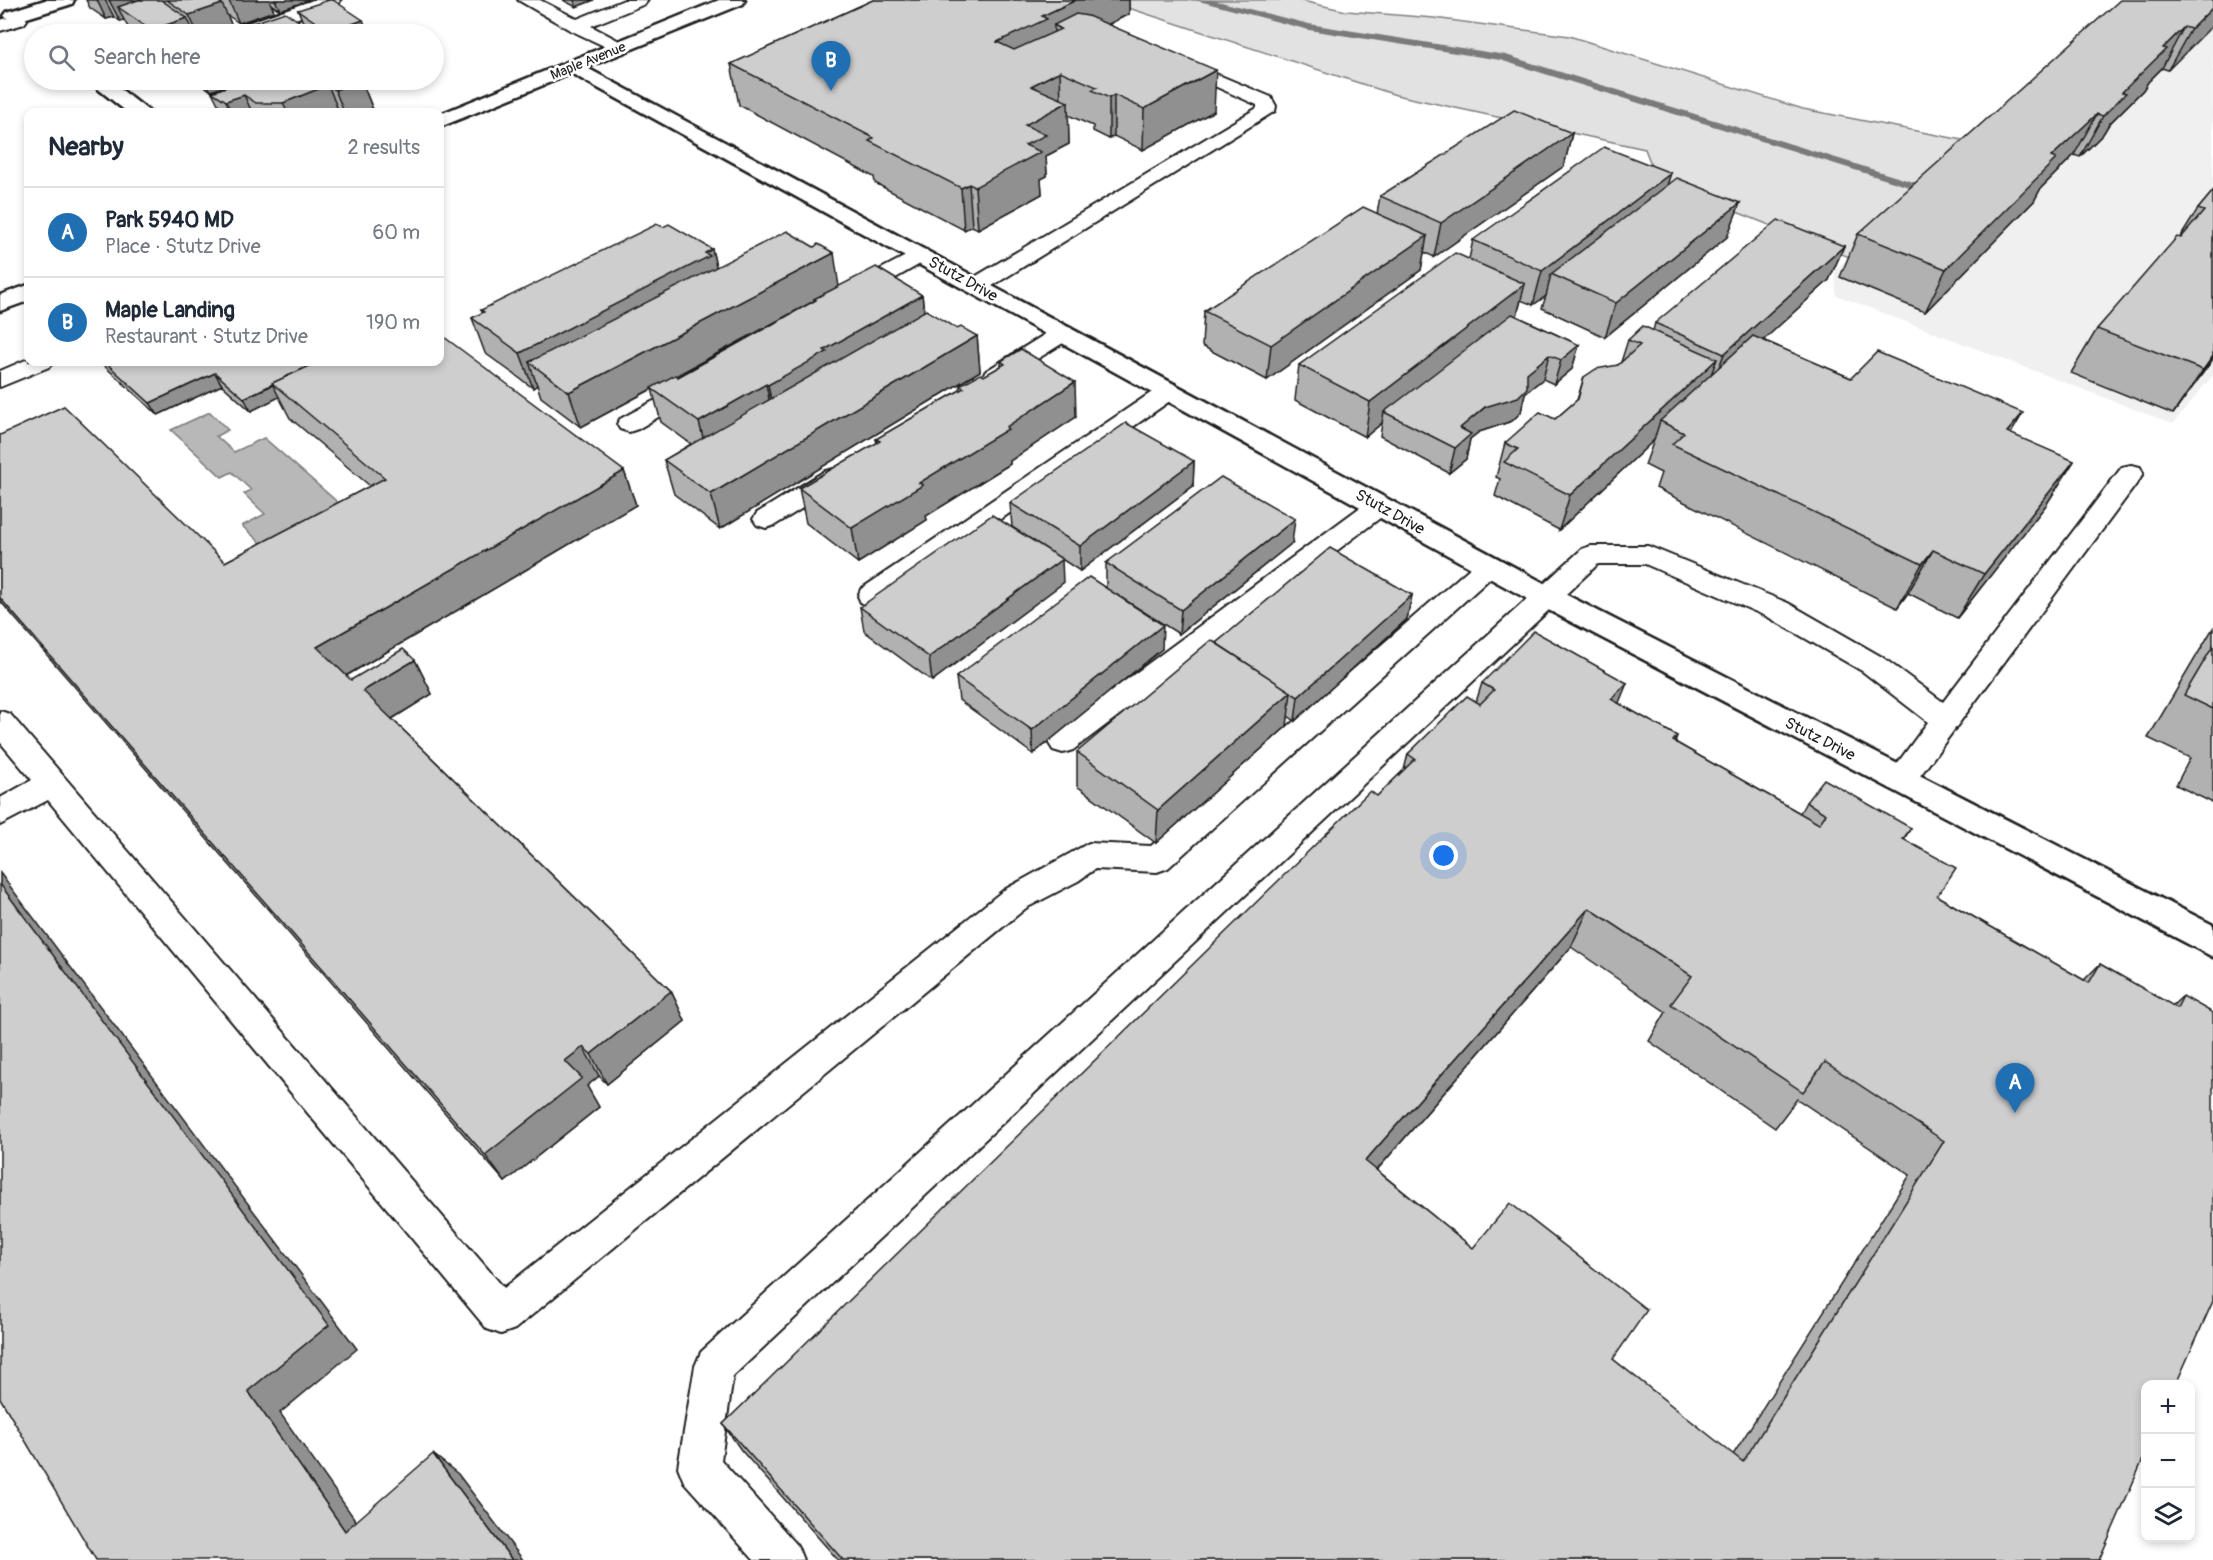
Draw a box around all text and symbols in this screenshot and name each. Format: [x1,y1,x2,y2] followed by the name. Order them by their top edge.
[24,24,444,90] search box
[548,38,628,84] street label: Maple Avenue
[45,41,78,74] icon: search
[812,42,850,91] pin: B
[93,43,200,71] text: Search here
[48,131,124,163] text: Nearby
[348,135,420,160] text: 2 results
[105,206,234,234] text: Park 5940 MD
[61,220,74,245] text: A
[373,220,420,245] text: 60 m
[105,234,261,259] text: Place · Stutz Drive
[925,252,1001,306] street label: Stutz Drive
[105,296,235,324] text: Maple Landing
[62,310,73,335] text: B
[366,310,420,335] text: 190 m
[105,324,308,349] text: Restaurant · Stutz Drive
[1352,485,1428,539] street label: Stutz Drive
[1781,713,1859,765] street label: Stutz Drive
[1429,841,1458,870] your location
[1996,1064,2034,1113] pin: A
[2141,1380,2195,1542] map controls
[2141,1380,2195,1434] button: +
[2141,1434,2195,1488] button: −
[2141,1488,2195,1542] button: layers

